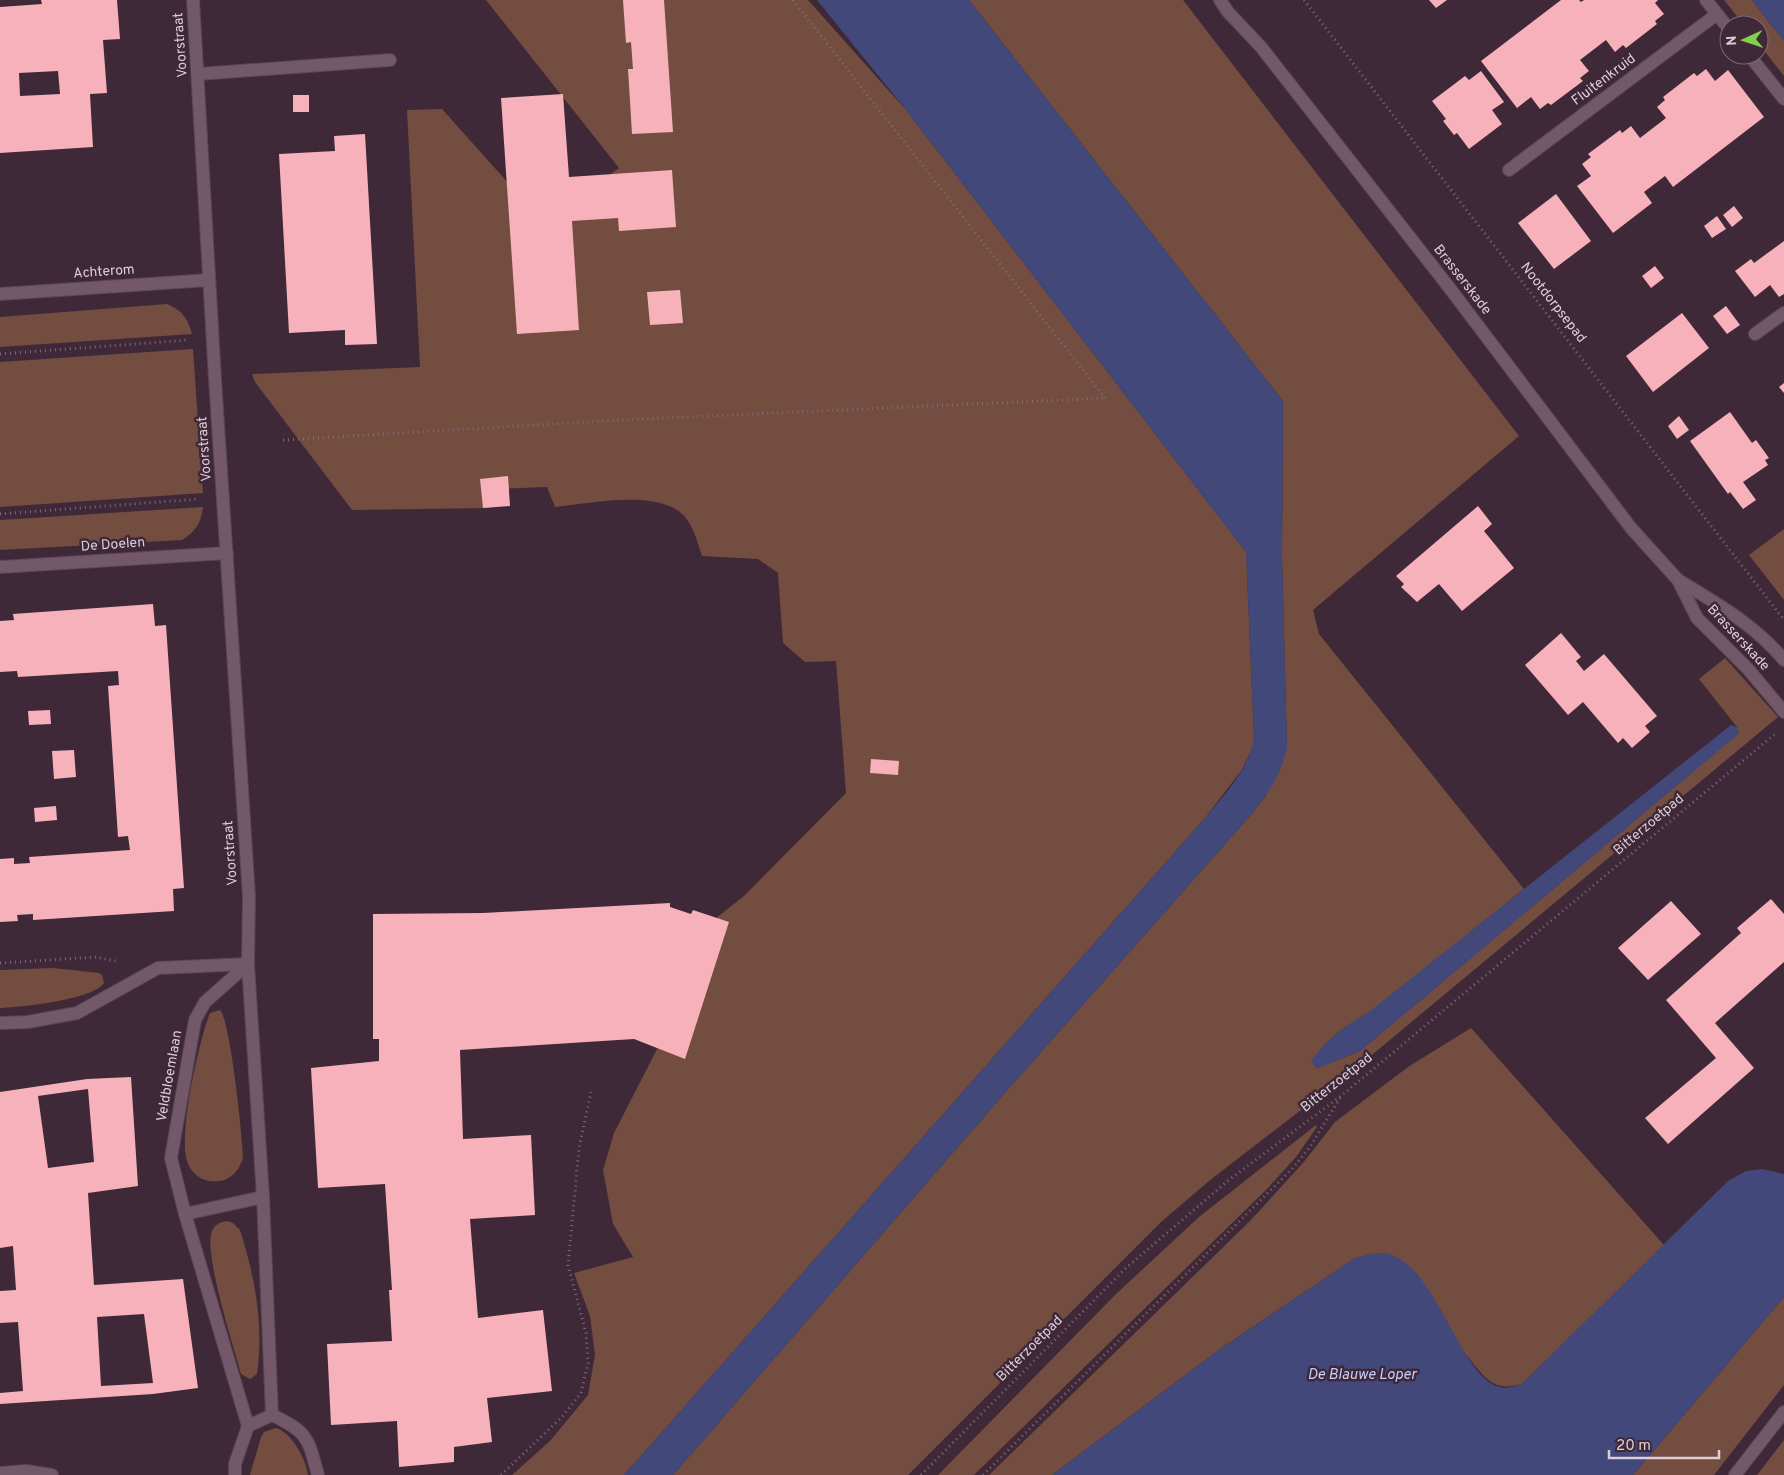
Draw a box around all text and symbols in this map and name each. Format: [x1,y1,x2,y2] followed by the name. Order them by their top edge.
[170,12,192,78] street label: Voorstraat
[1719,15,1769,65] north arrow
[1724,35,1741,46] text: N
[1569,50,1639,110] street label: Fluitenkruid
[1429,242,1495,318] street label: Brasserskade
[1516,259,1590,347] street label: Nootdorpsepad
[73,261,135,283] street label: Achterom
[194,416,216,482] street label: Voorstraat
[80,534,146,556] street label: De Doelen
[1703,601,1773,675] street label: Brasserskade
[1610,791,1688,859] street label: Bitterzoetpad
[220,820,242,886] street label: Voorstraat
[154,1029,186,1123] street label: Veldbloemlaan
[1298,1050,1376,1116] street label: Bitterzoetpad
[993,1312,1067,1386] street label: Bitterzoetpad
[1307,1366,1418,1385] water label: De Blauwe Loper
[1609,1428,1719,1460] scale bar
[1616,1437,1651,1456] text: 20 m

